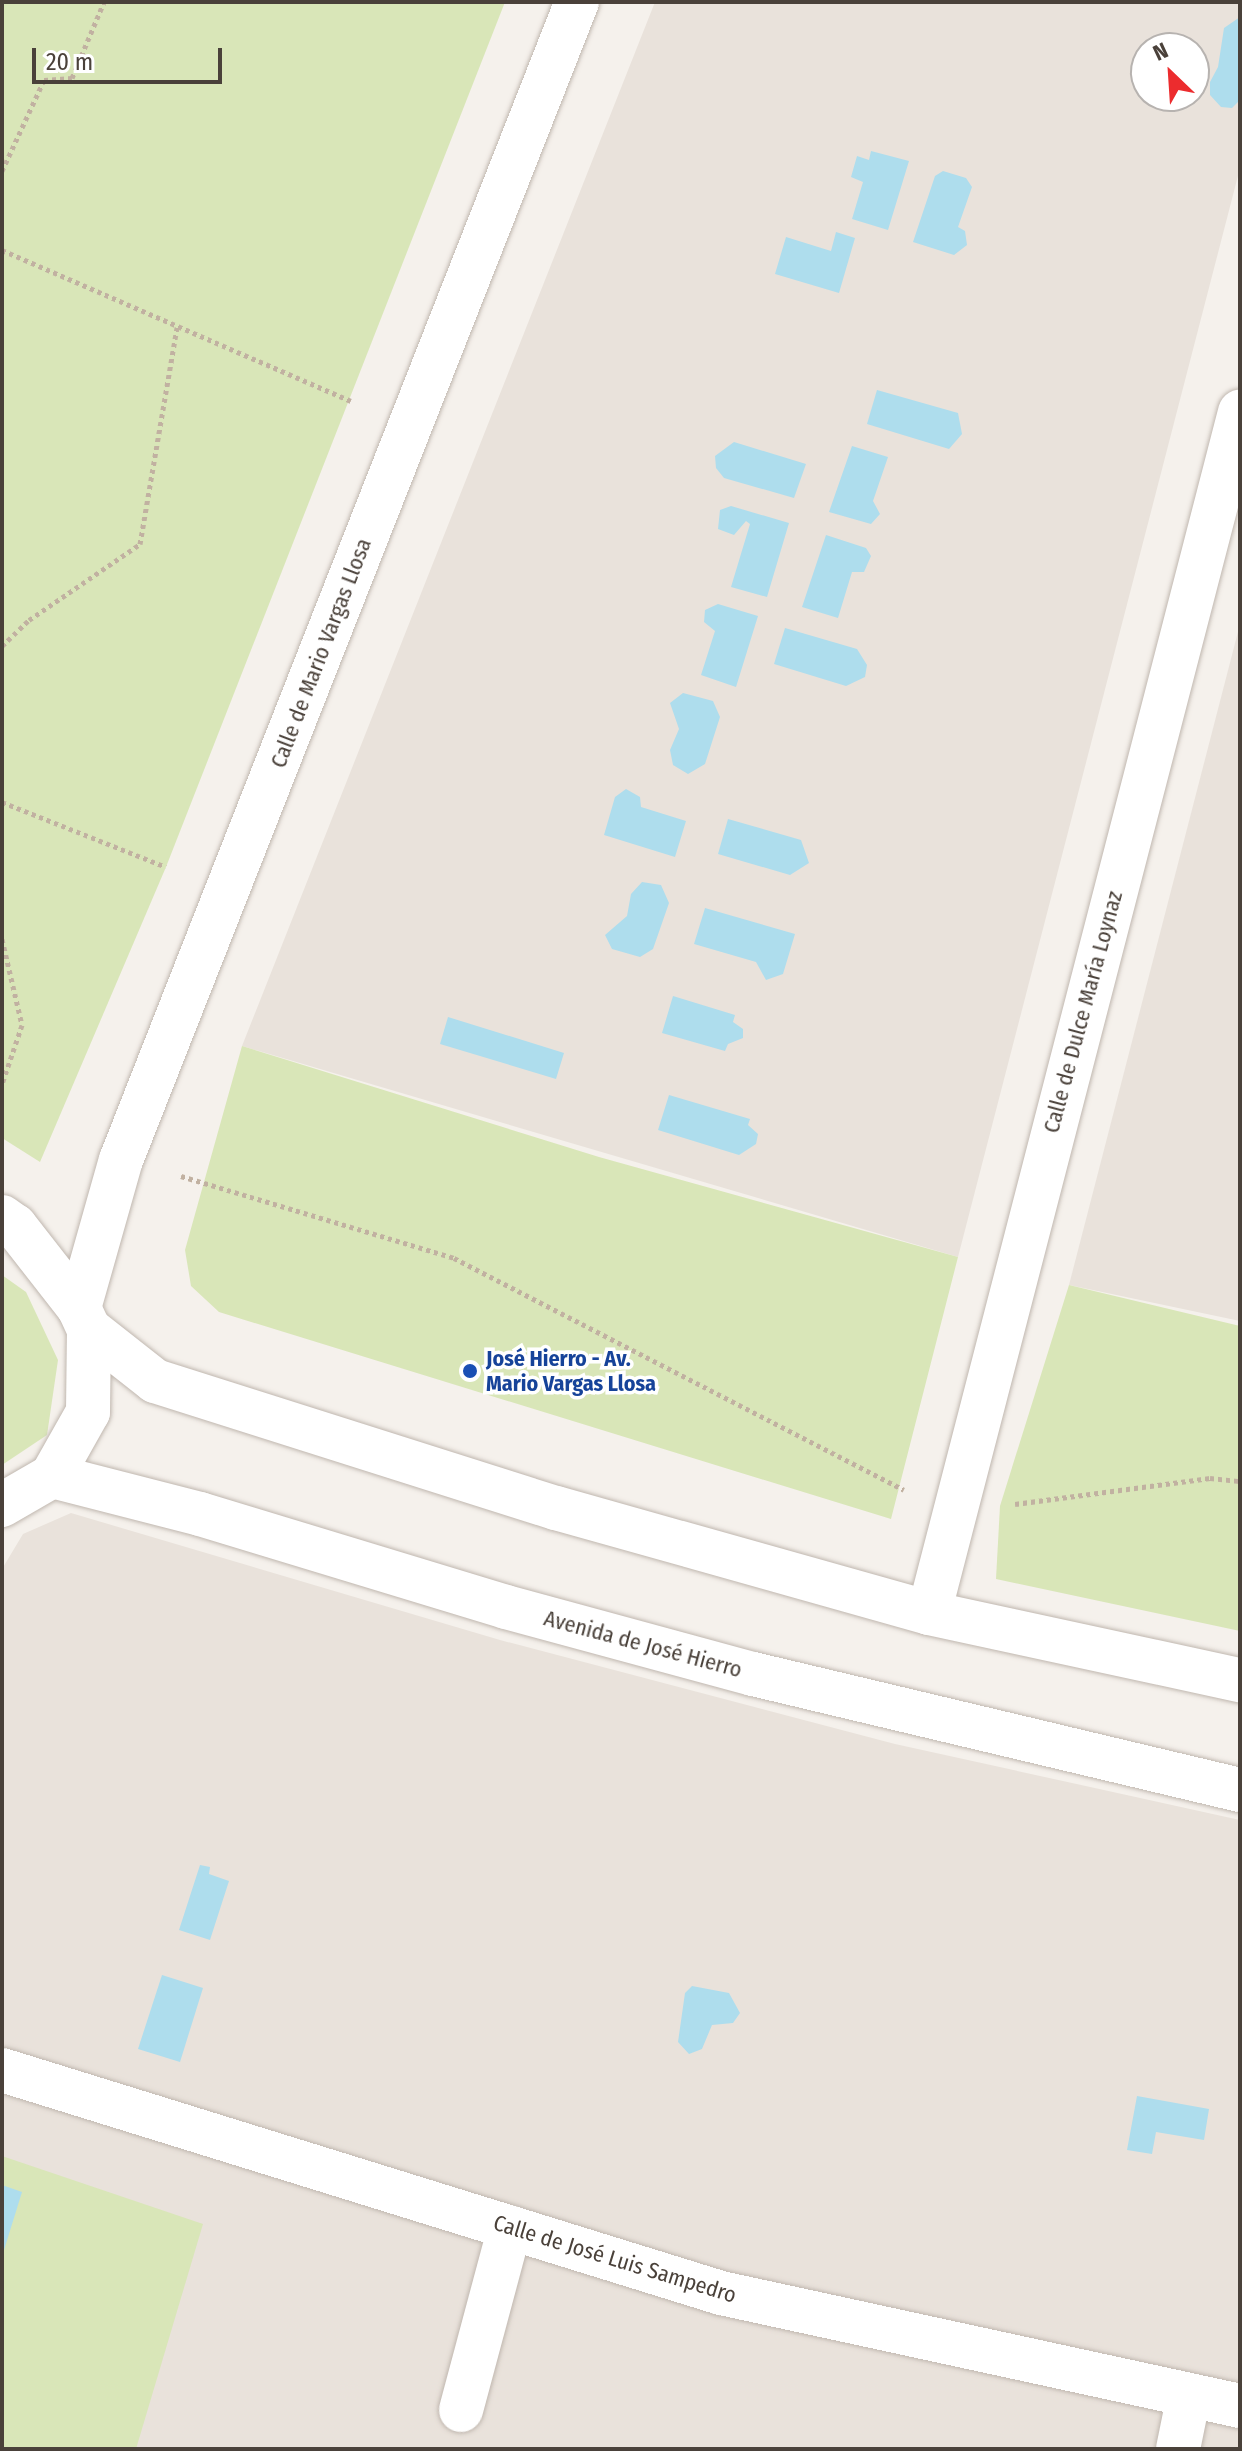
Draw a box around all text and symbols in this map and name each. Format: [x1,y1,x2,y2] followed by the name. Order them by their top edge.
[36,32,226,82] scale bar
[1130,32,1210,112] north arrow
[1149,37,1172,67] text: N
[46,48,93,76] text: 20 m
[265,535,377,771] street label: Calle de Mario Vargas Llosa
[1038,888,1128,1136] street label: Calle de Dulce María Loynaz
[486,1345,656,1396] place label: José Hierro - Av. Mario Vargas Llosa
[461,1362,479,1380] marker: José Hierro - Av. Mario Vargas Llosa
[541,1605,745,1683] street label: Avenida de José Hierro
[490,2209,740,2309] street label: Calle de José Luis Sampedro

